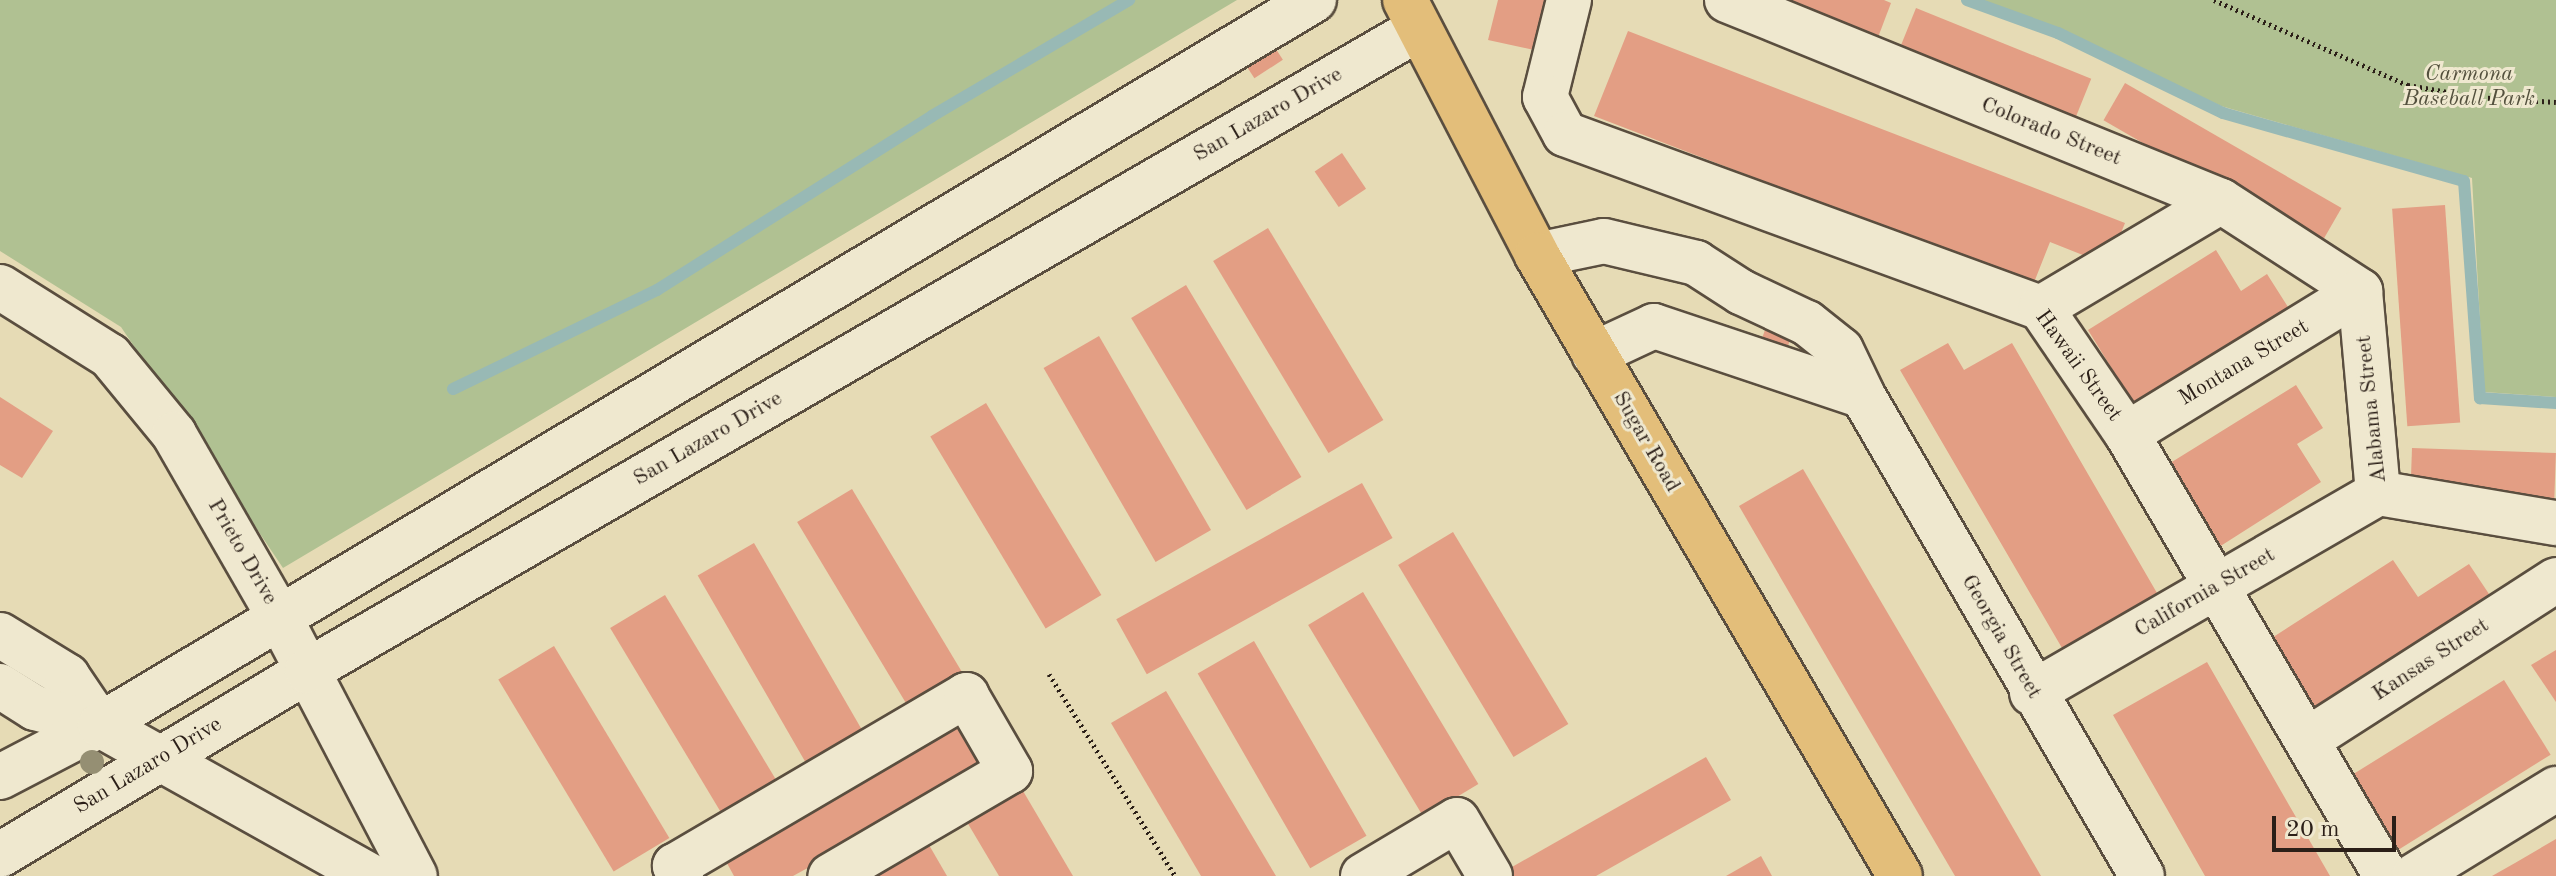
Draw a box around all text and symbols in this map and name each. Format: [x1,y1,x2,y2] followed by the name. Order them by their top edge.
[2403,61,2535,112] park label: Carmona Baseball Park
[1189,62,1347,168] street label: San Lazaro Drive
[1977,92,2125,172] street label: Colorado Street
[2029,305,2127,427] street label: Hawaii Street
[2174,314,2314,412] street label: Montana Street
[2351,334,2393,484] street label: Alabama Street
[629,386,787,492] street label: San Lazaro Drive
[1606,387,1686,497] street label: Sugar Road
[201,494,283,610] street label: Prieto Drive
[2130,542,2280,644] street label: California Street
[1955,570,2047,704] street label: Georgia Street
[2368,612,2494,708] street label: Kansas Street
[69,712,227,820] street label: San Lazaro Drive
[2276,800,2400,850] scale bar
[2286,818,2340,842] text: 20 m

